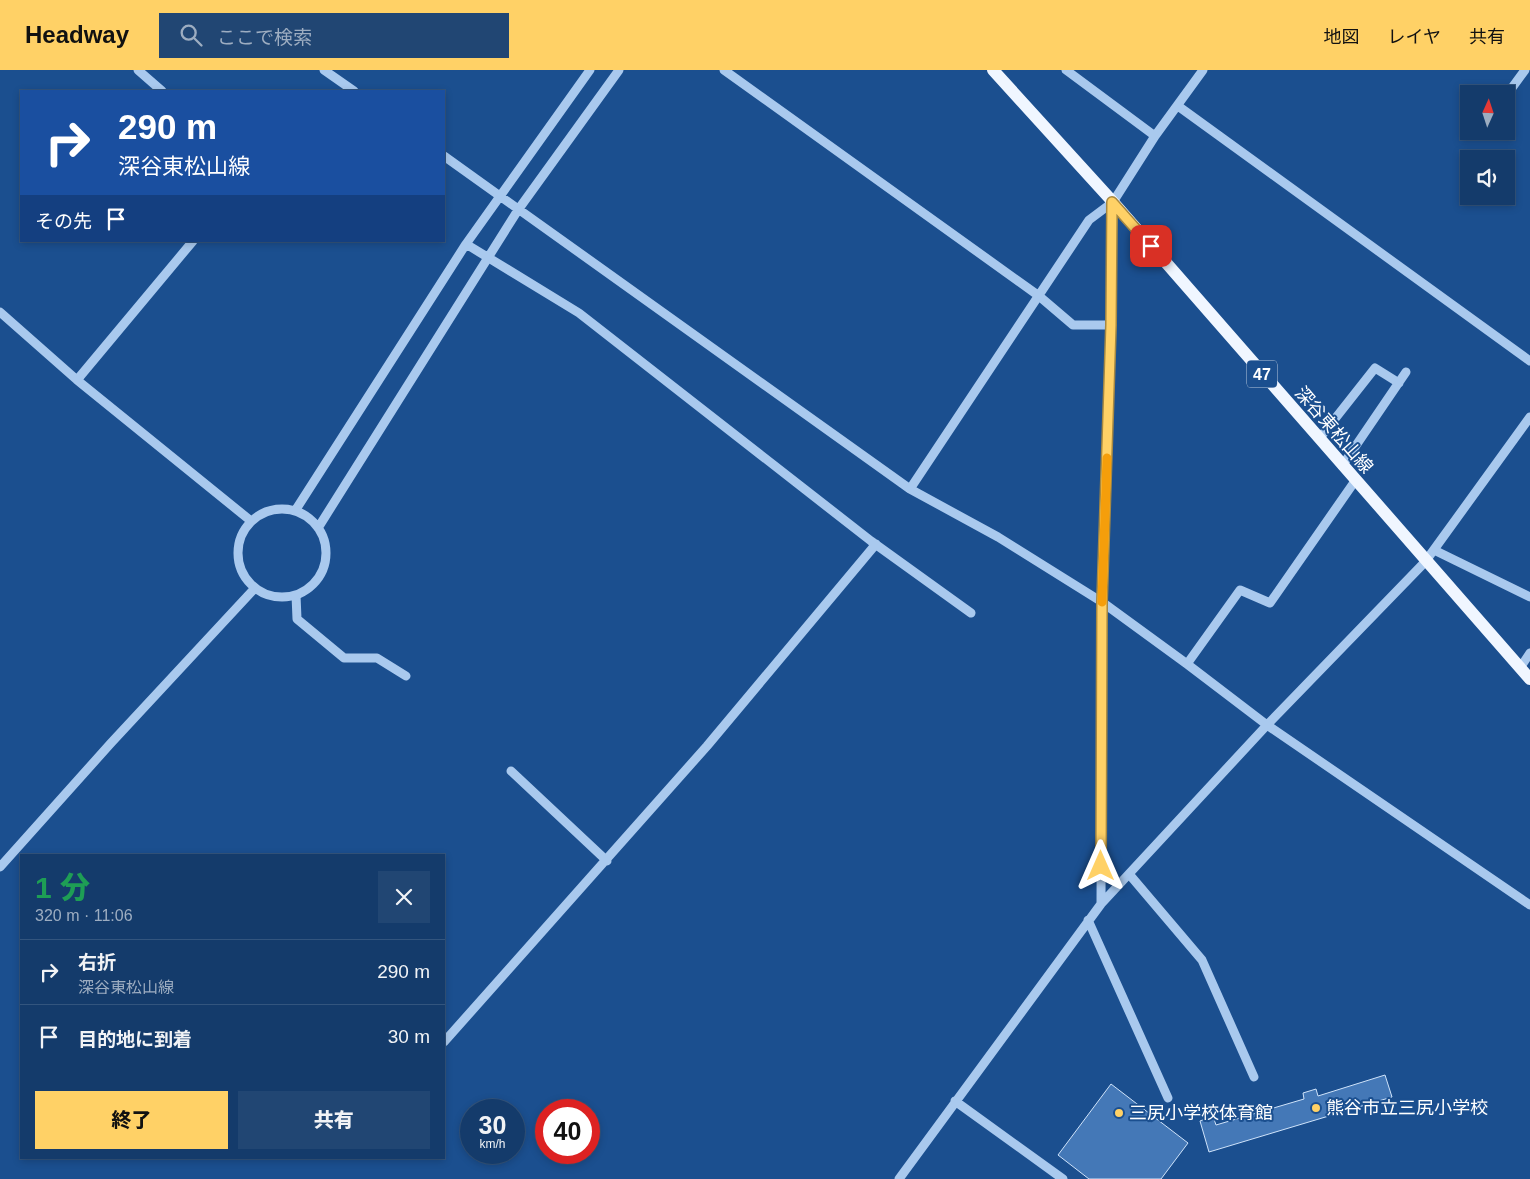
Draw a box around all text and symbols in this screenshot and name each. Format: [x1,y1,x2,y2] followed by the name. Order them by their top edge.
[159,13,509,58] search box
[25,21,129,48] text: Headway
[177,21,205,49] icon: search
[217,27,312,48] text: ここで検索
[1324,27,1360,47] text: 地図
[1388,27,1441,47] text: レイヤ
[1469,27,1505,47] text: 共有
[1460,85,1515,140] north arrow
[1460,85,1515,205] map controls
[118,107,217,146] text: 290 m
[35,110,100,175] icon: right
[1460,150,1515,205] button: sound
[118,154,250,179] text: 深谷東松山線
[102,205,130,233] icon: arrive
[35,211,92,232] text: その先
[1130,225,1172,267] pin
[1137,232,1165,260] icon: arrive
[1247,360,1277,388] road number: 47
[1291,383,1377,477] street label: 深谷東松山線
[1074,839,1126,891] position arrow
[35,871,90,904] text: 1 分
[378,871,430,923] button: close
[35,907,133,924] text: 320 m · 11:06
[78,952,116,973] text: 右折
[35,958,63,986] icon: right
[377,961,430,982] text: 290 m
[78,979,174,996] text: 深谷東松山線
[35,1023,63,1051] icon: arrive
[388,1026,430,1047] text: 30 m
[78,1029,192,1050] text: 目的地に到着
[35,1091,228,1149] button: 終了
[238,1091,430,1149] button: 共有
[1326,1098,1488,1118] place label: 熊谷市立三尻小学校
[535,1099,600,1164] speed limit sign: 40
[1310,1102,1322,1114] marker: 熊谷市立三尻小学校
[1129,1103,1273,1123] place label: 三尻小学校体育館
[1113,1107,1125,1119] marker: 三尻小学校体育館
[479,1111,506,1139] text: 30
[479,1137,506,1151] text: km/h

